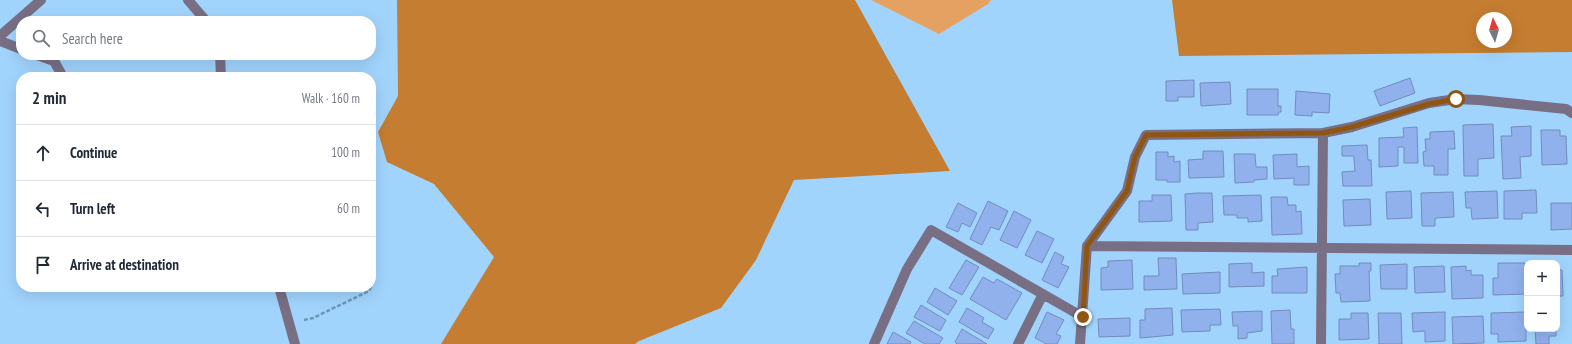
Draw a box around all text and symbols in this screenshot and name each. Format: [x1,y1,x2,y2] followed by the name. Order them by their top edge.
[1476,12,1512,48] north arrow
[16,16,376,60] search box
[30,27,52,49] icon: search
[62,29,123,48] text: Search here
[32,87,66,109] text: 2 min
[302,90,360,107] text: Walk · 160 m
[1447,90,1465,108] route start
[32,142,54,164] icon: ahead
[70,143,117,162] text: Continue
[331,144,360,161] text: 100 m
[32,198,54,220] icon: left
[70,199,115,218] text: Turn left
[337,200,360,217] text: 60 m
[32,254,54,276] icon: arrive
[70,255,179,274] text: Arrive at destination
[1524,260,1560,332] map controls
[1524,260,1560,296] button: +
[1524,296,1560,332] button: −
[1074,308,1092,326] route end

